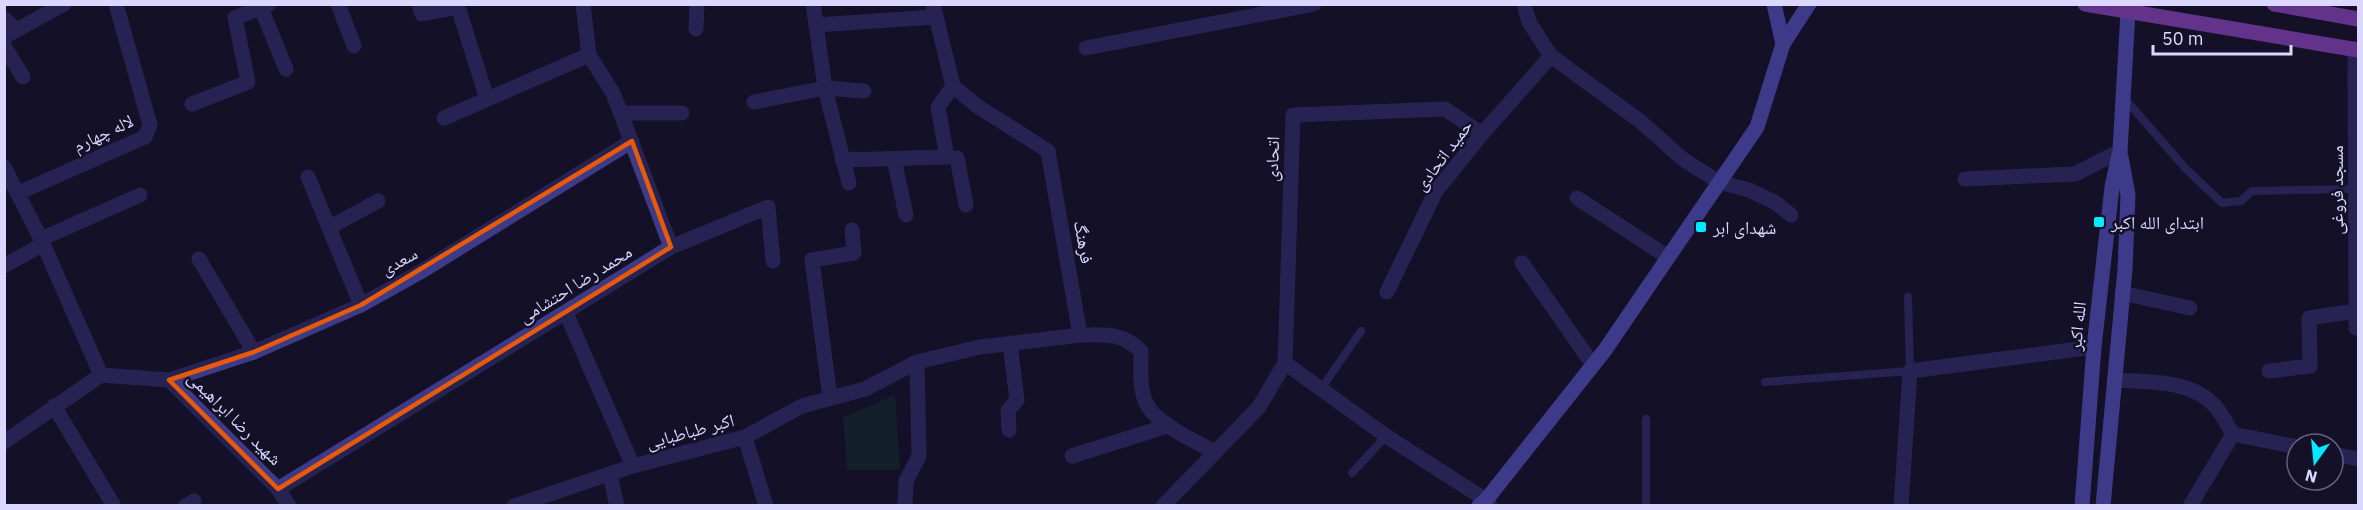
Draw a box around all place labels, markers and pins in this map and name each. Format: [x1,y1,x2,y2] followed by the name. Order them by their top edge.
[2110,211,2204,234] place label: ابتدای الله اکبر
[2092,215,2106,229] marker: ابتدای الله اکبر
[1712,216,1776,239] place label: شهدای ابر
[1694,220,1708,234] marker: شهدای ابر

